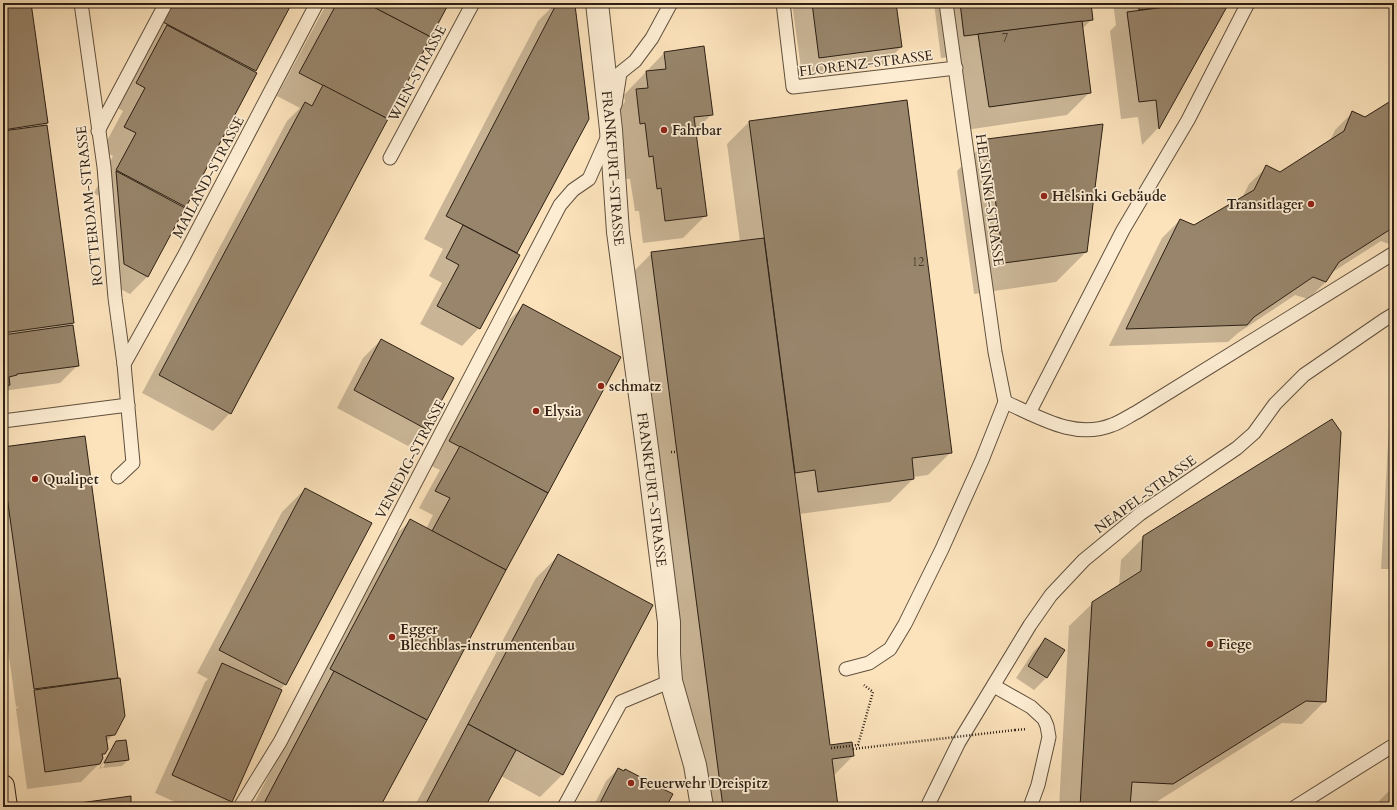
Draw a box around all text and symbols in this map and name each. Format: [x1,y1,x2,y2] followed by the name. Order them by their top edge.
[384,21,451,126] street label: WIEN-STRASSE
[1002,30,1008,46] house number: 7
[798,46,934,81] street label: FLORENZ-STRASSE
[597,90,629,247] street label: FRANKFURT-STRASSE
[168,113,249,242] street label: MAILAND-STRASSE
[672,121,722,140] place label: Fahrbar
[72,125,107,287] street label: ROTTERDAM-STRASSE
[659,125,669,135] marker: Fahrbar
[971,133,1008,268] street label: HELSINKI-STRASSE
[1052,187,1167,206] place label: Helsinki Gebäude
[1039,191,1049,201] marker: Helsinki Gebäude
[1226,195,1303,214] place label: Transitlager
[1306,199,1316,209] marker: Transitlager
[912,254,924,270] house number: 12
[609,377,661,396] place label: schmatz
[596,381,606,391] marker: schmatz
[371,396,450,522] street label: VENEDIG-STRASSE
[544,402,582,421] place label: Elysia
[531,406,541,416] marker: Elysia
[632,411,671,568] street label: FRANKFURT-STRASSE
[1090,451,1200,538] street label: NEAPEL-STRASSE
[43,470,99,489] place label: Qualipet
[30,474,40,484] marker: Qualipet
[400,620,575,655] place label: Egger Blechblas-instrumentenbau
[387,632,397,642] marker: Egger Blechblas-instrumentenbau
[1218,635,1252,654] place label: Fiege
[1205,639,1215,649] marker: Fiege
[639,774,768,793] place label: Feuerwehr Dreispitz
[626,778,636,788] marker: Feuerwehr Dreispitz

